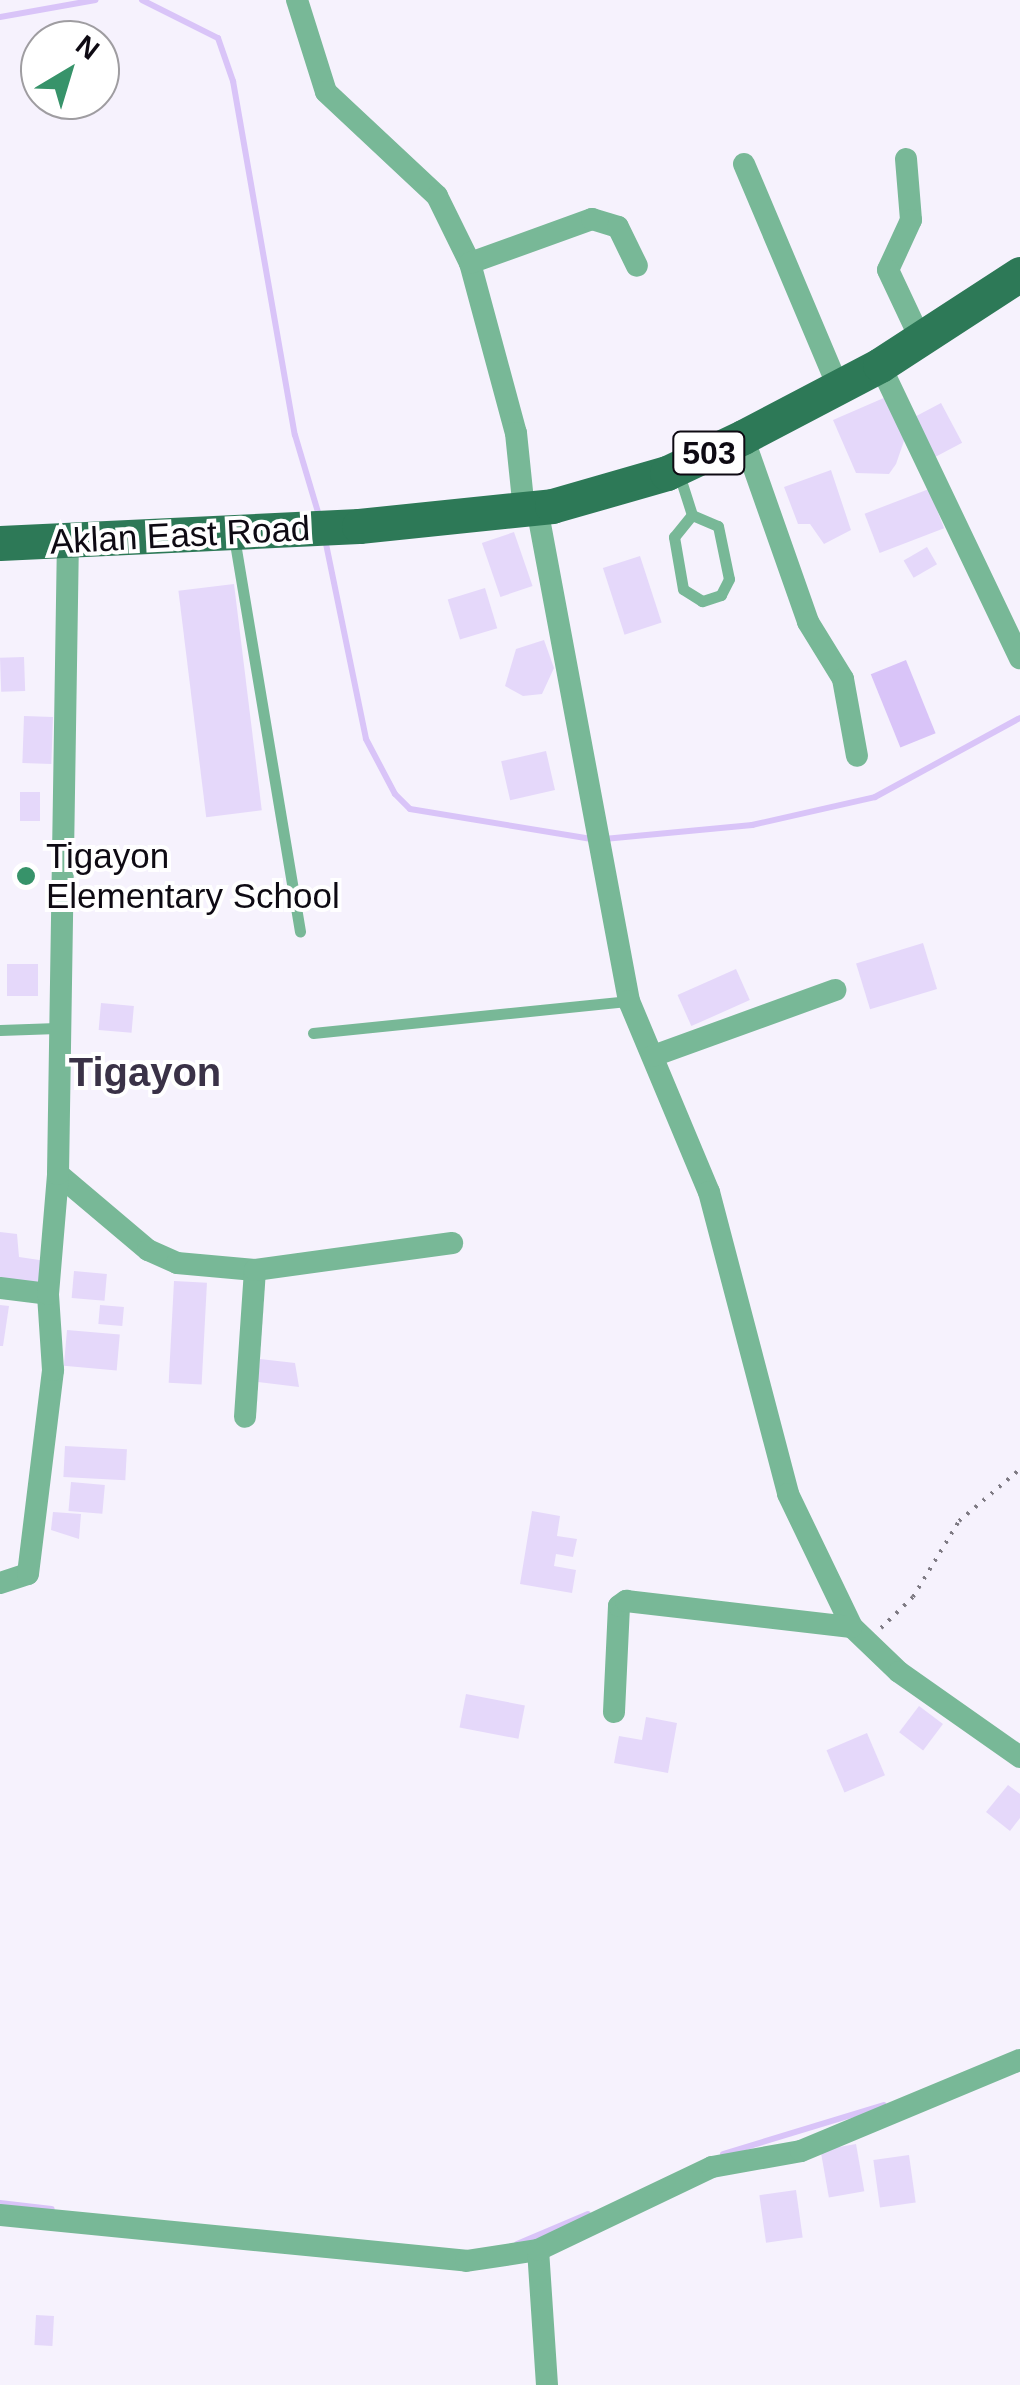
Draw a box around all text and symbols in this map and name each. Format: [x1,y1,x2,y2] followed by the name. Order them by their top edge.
[20,20,120,120] north arrow
[70,29,105,66] text: N
[672,426,746,480] road number: 503
[49,507,311,563] street label: Aklan East Road
[46,835,340,917] place label: Tigayon Elementary School
[15,865,37,887] marker: Tigayon Elementary School
[69,1048,221,1096] district label: Tigayon

